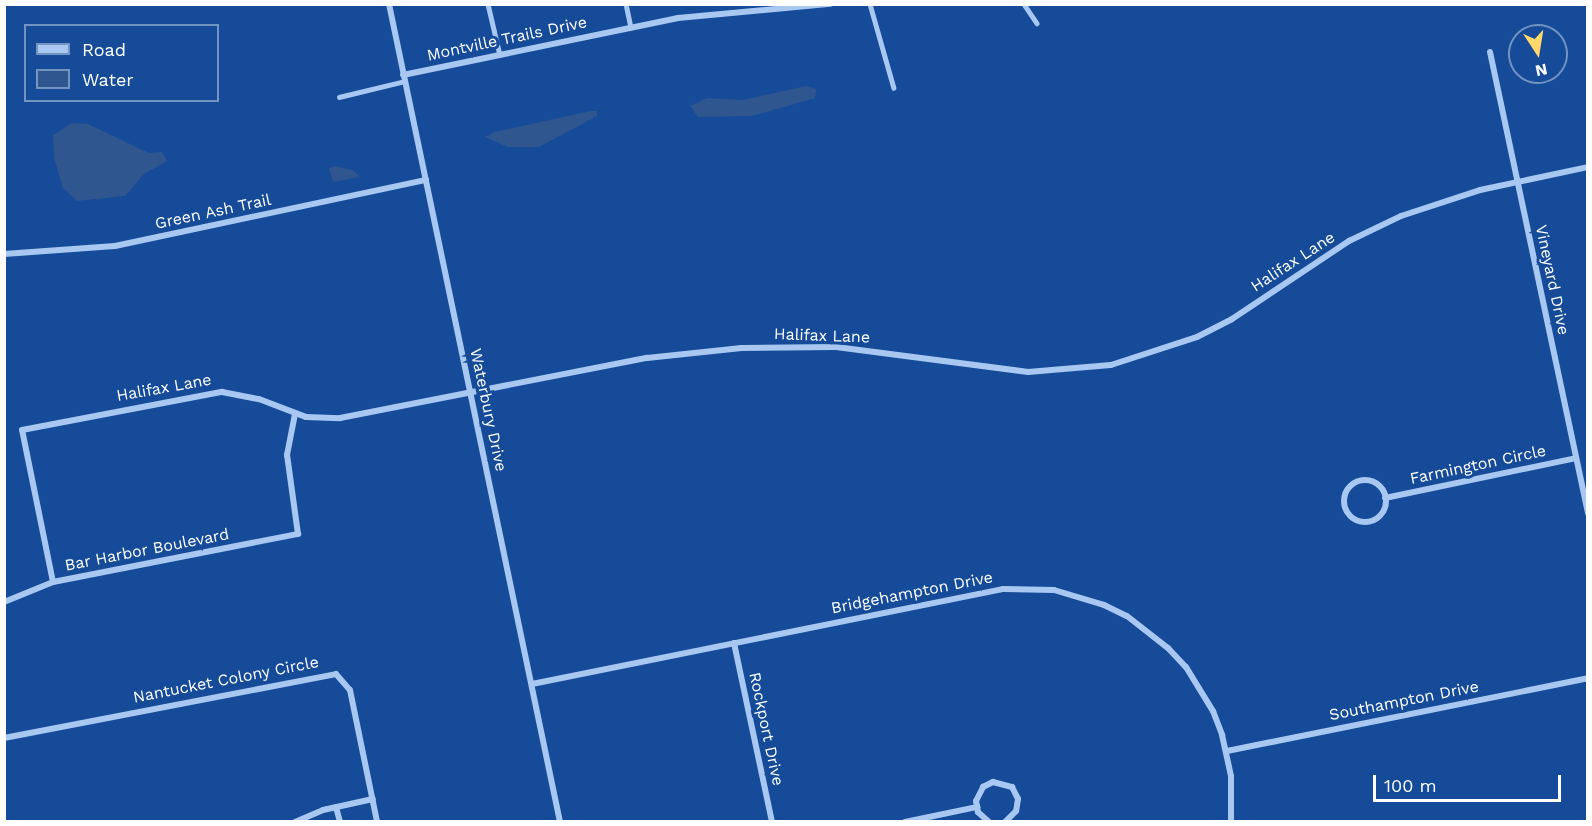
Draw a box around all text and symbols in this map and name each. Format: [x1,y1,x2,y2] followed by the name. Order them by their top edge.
[425,13,589,65] street label: Montville Trails Drive
[24,24,219,102] legend
[1508,24,1568,84] north arrow
[82,39,126,60] text: Road
[1534,60,1549,81] text: N
[82,69,134,90] text: Water
[153,190,273,234] street label: Green Ash Trail
[1531,223,1573,337] street label: Vineyard Drive
[1247,228,1339,296] street label: Halifax Lane
[773,325,871,347] street label: Halifax Lane
[466,346,510,474] street label: Waterbury Drive
[115,370,213,406] street label: Halifax Lane
[1408,441,1548,489] street label: Farmington Circle
[63,525,231,575] street label: Bar Harbor Boulevard
[829,568,995,618] street label: Bridgehampton Drive
[131,653,321,707] street label: Nantucket Colony Circle
[745,670,787,788] street label: Rockport Drive
[1328,677,1480,725] street label: Southampton Drive
[1376,763,1564,801] scale bar
[1384,775,1437,796] text: 100 m

